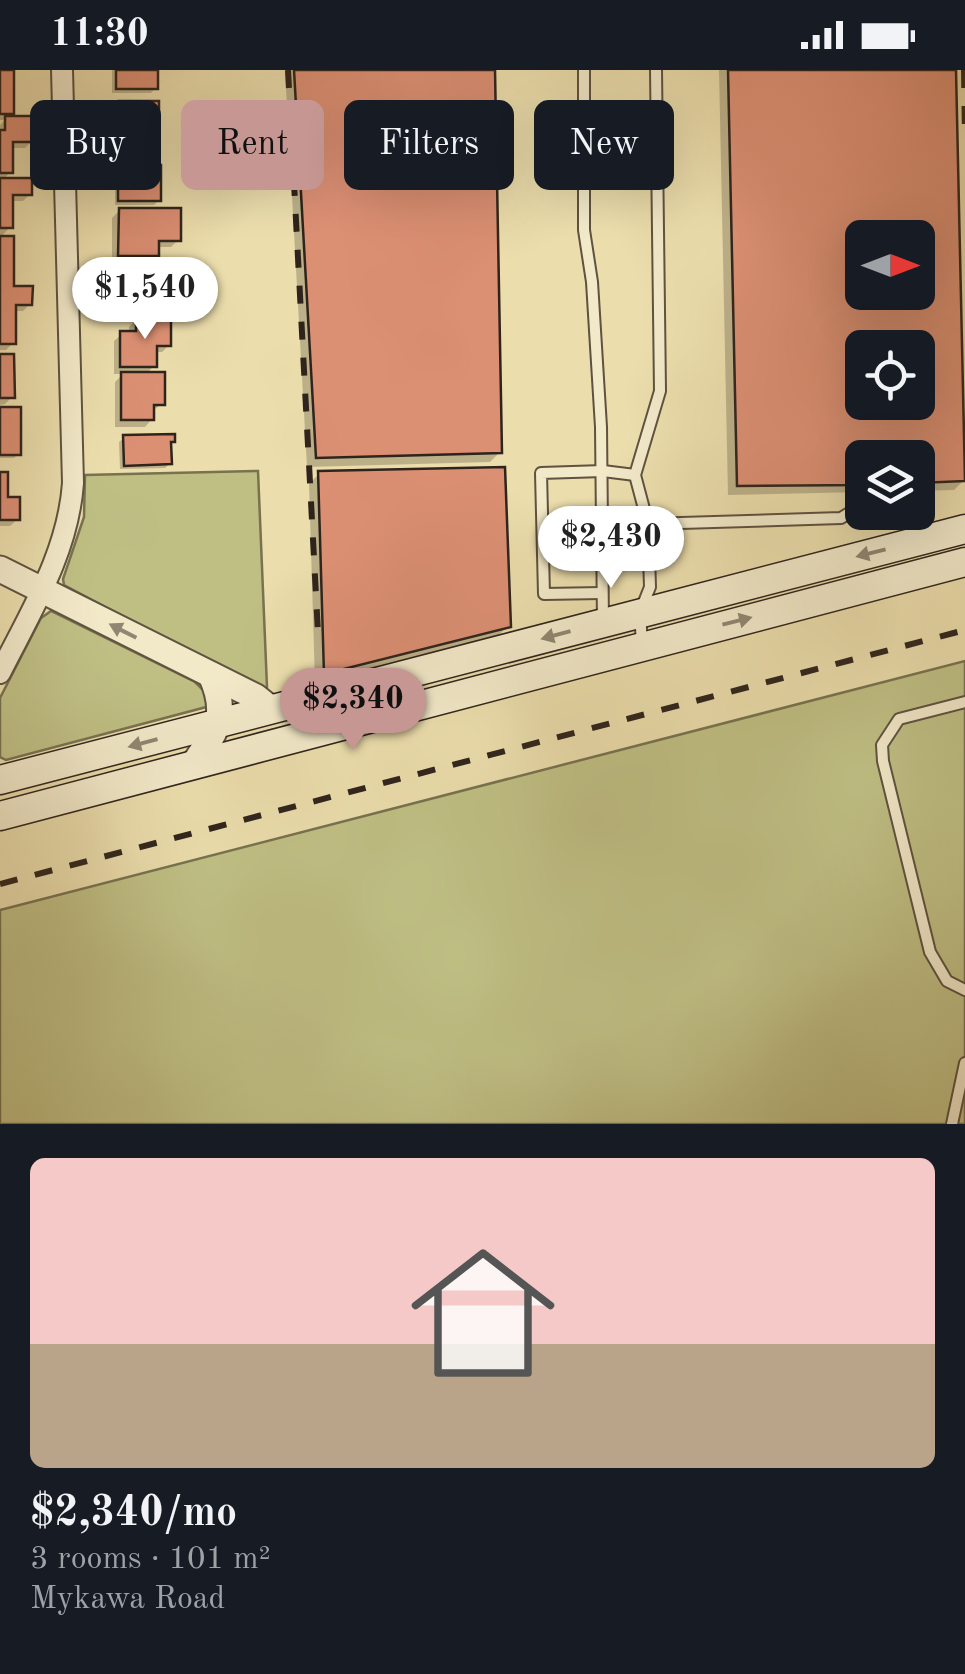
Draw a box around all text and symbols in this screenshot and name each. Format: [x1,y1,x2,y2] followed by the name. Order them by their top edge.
[50,16,149,54] text: 11:30
[30,100,161,190] chip: Buy
[181,100,324,190] chip: Rent
[344,100,514,190] chip: Filters
[534,100,674,190] chip: New
[845,220,935,310] north arrow
[845,220,935,530] map controls
[64,257,226,342] pin: $1,540
[94,273,196,305] text: $1,540
[845,330,935,420] button: locate
[845,440,935,530] button: layers
[530,506,692,591] pin: $2,430
[560,522,662,554] text: $2,430
[855,546,886,562] one-way arrow
[722,613,753,629] one-way arrow
[109,623,138,640] one-way arrow
[540,628,571,644] one-way arrow
[272,668,434,753] pin: $2,340
[302,684,404,716] text: $2,340
[127,735,158,751] one-way arrow
[393,1223,573,1403] icon: home
[30,1493,237,1535] text: $2,340/mo
[30,1544,271,1576] text: 3 rooms · 101 m²
[30,1584,225,1616] text: Mykawa Road

